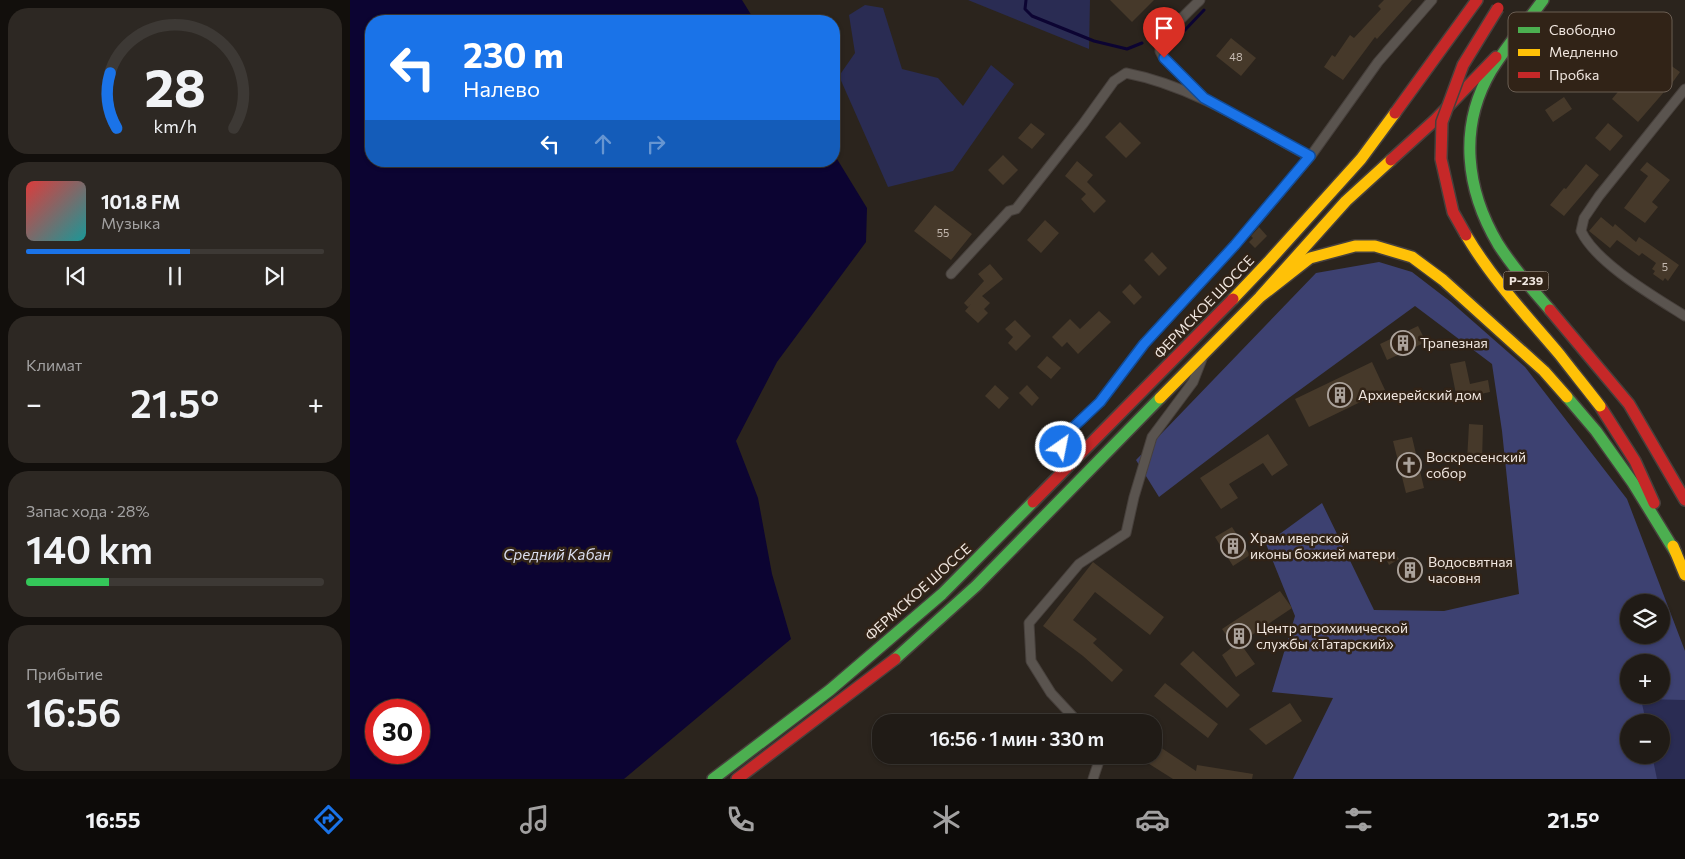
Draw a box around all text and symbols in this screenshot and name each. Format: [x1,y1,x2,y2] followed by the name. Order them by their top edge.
[1143,7,1185,58] pin
[1508,12,1672,92] legend
[1150,14,1178,42] icon: arrive
[1549,21,1616,38] text: Свободно
[463,32,564,75] text: 230 m
[380,35,445,100] icon: left
[1549,43,1618,60] text: Медленно
[1229,50,1243,63] house number: 48
[144,54,206,118] text: 28
[1549,66,1599,83] text: Пробка
[463,75,540,102] text: Налево
[153,115,197,137] text: km/h
[536,130,564,158] icon: left
[589,130,617,158] icon: ahead
[642,130,670,158] icon: right
[101,190,180,213] text: 101.8 FM
[101,213,160,232] text: Музыка
[937,226,949,239] house number: 55
[1150,252,1257,362] street label: ФЕРМСКОЕ ШОССЕ
[1662,260,1668,273] house number: 5
[62,262,90,290] icon: previous
[161,262,189,290] icon: pause
[260,262,288,290] icon: next
[1504,272,1548,290] road number: Р-239
[1390,330,1416,356] building icon: Трапезная
[1420,334,1488,351] place label: Трапезная
[26,355,82,374] text: Климат
[130,379,219,426] text: 21.5°
[1327,382,1353,408] building icon: Архиерейский дом
[26,386,42,420] text: −
[308,386,324,420] text: +
[1358,386,1482,403] place label: Архиерейский дом
[1034,420,1086,472] position arrow
[1426,448,1526,481] place label: Воскресенский собор
[1396,452,1422,478] church icon: Воскресенский собор
[26,501,150,520] text: Запас хода · 28%
[26,525,153,572] text: 140 km
[1250,529,1395,562] place label: Храм иверской иконы божией матери
[1220,533,1246,559] building icon: Храм иверской иконы божией матери
[861,540,974,644] street label: ФЕРМСКОЕ ШОССЕ
[503,545,611,563] water label: Средний Кабан
[1428,553,1513,586] place label: Водосвятная часовня
[1397,557,1423,583] building icon: Водосвятная часовня
[1620,594,1670,764] map controls
[1620,594,1670,644] button: layers
[1256,619,1408,652] place label: Центр агрохимической службы «Татарский»
[1226,623,1252,649] building icon: Центр агрохимической службы «Татарский»
[1620,654,1670,704] button: +
[26,664,103,683] text: Прибытие
[26,688,121,735] text: 16:56
[365,699,430,764] speed limit sign: 30
[1620,714,1670,764] button: −
[930,727,1104,750] text: 16:56 · 1 мин · 330 m
[311,802,346,837] icon: directions
[517,802,552,837] icon: music
[723,802,758,837] icon: phone
[929,802,964,837] icon: climate
[1135,802,1170,837] icon: car
[1341,802,1376,837] icon: filters
[85,806,140,833] text: 16:55
[1547,806,1600,833] text: 21.5°

